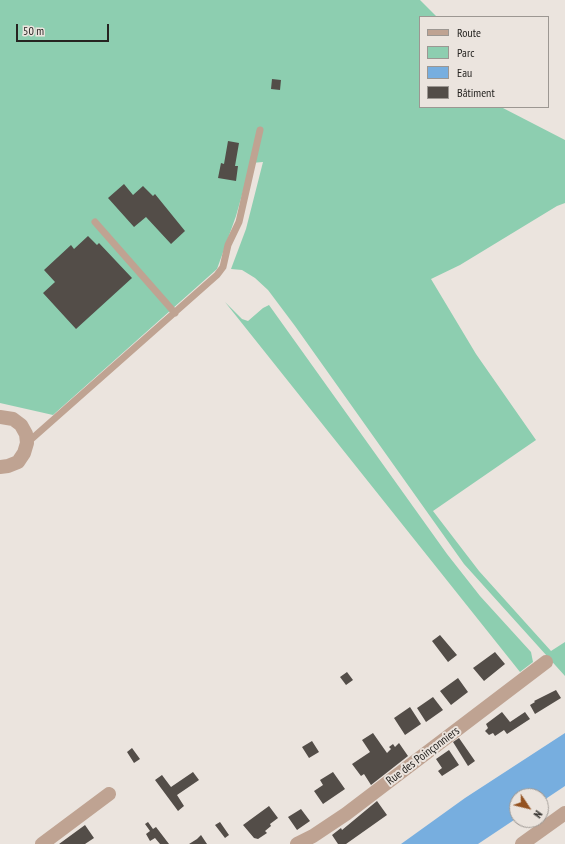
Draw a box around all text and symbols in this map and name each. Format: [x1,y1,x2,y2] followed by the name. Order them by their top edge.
[18,16,111,42] scale bar
[419,16,549,108] legend
[23,23,44,38] text: 50 m
[457,25,481,40] text: Route
[457,45,474,60] text: Parc
[457,65,472,80] text: Eau
[457,85,495,100] text: Bâtiment
[384,724,462,788] street label: Rue des Poinçonniers
[509,788,549,828] north arrow
[531,808,545,821] text: N

